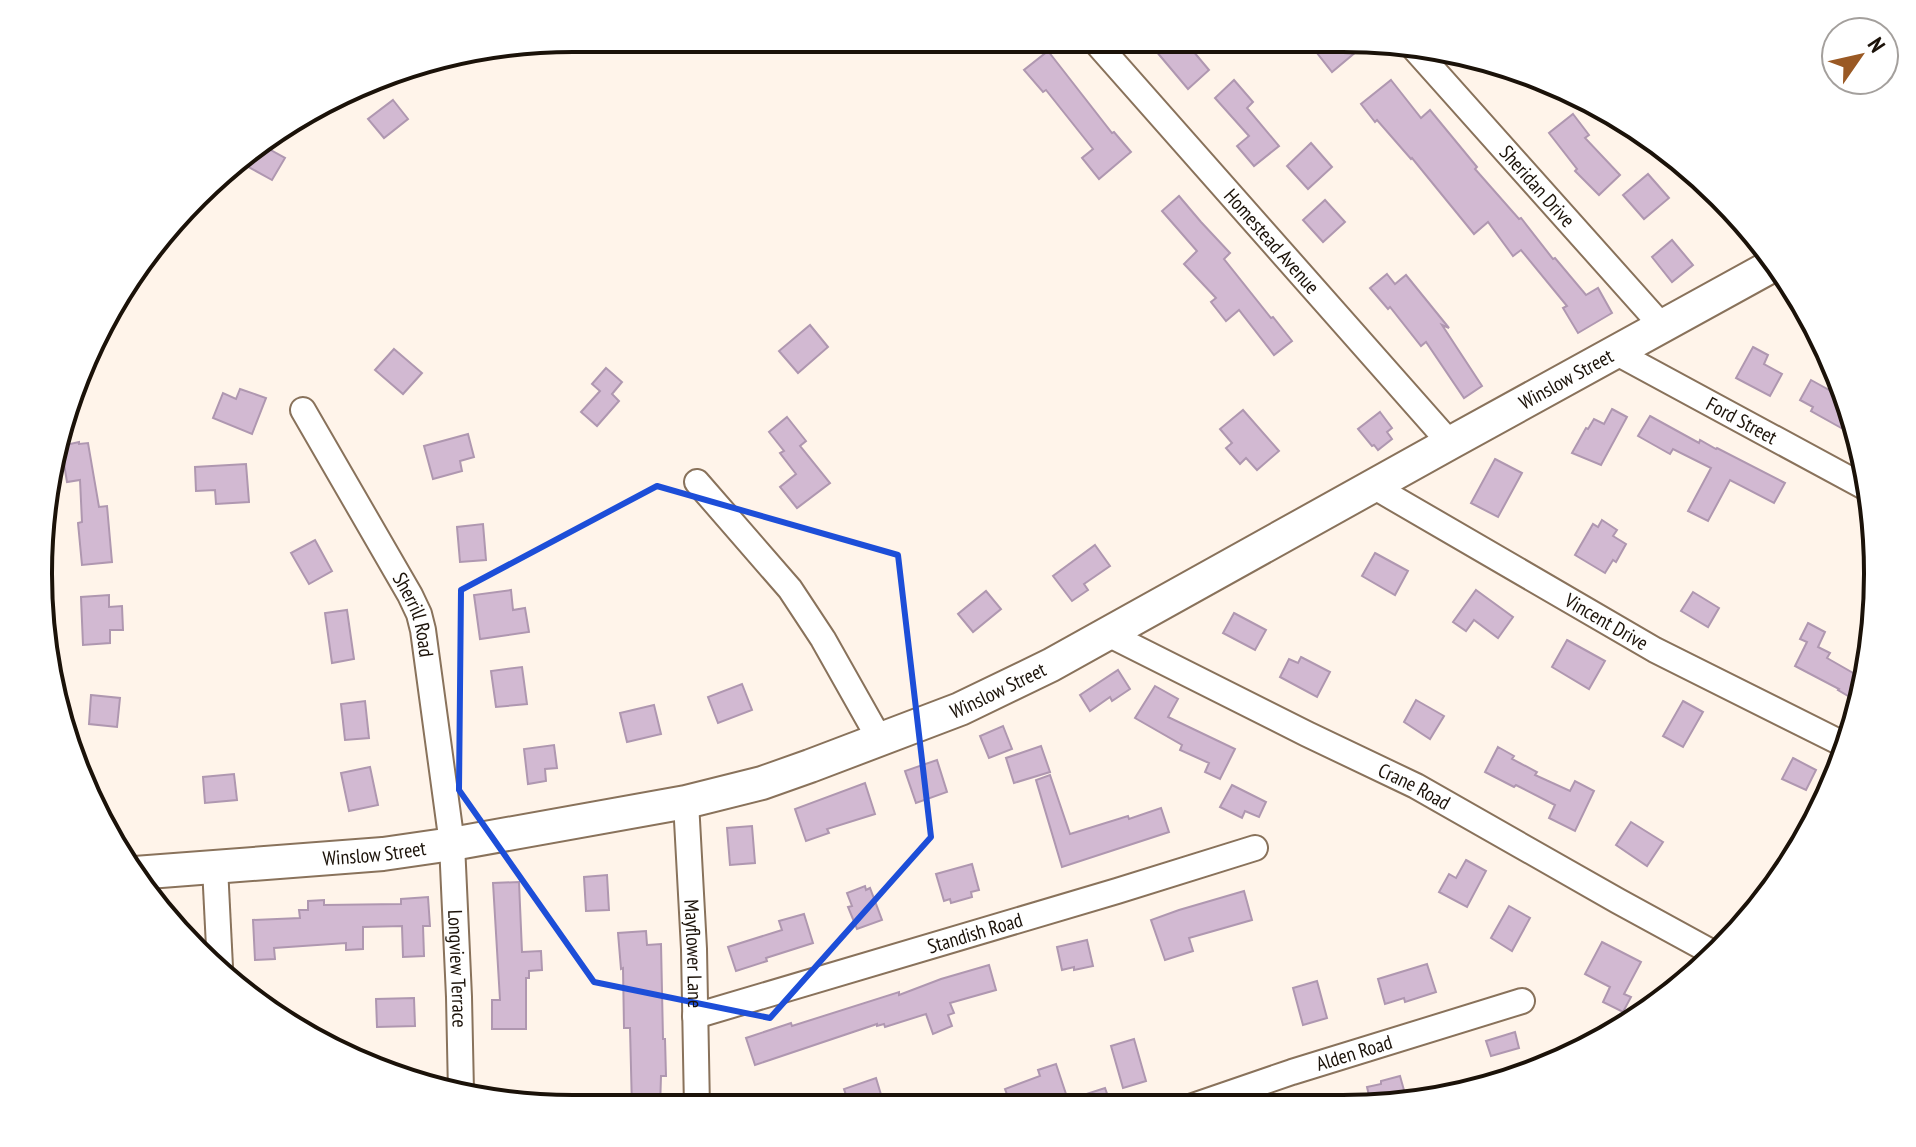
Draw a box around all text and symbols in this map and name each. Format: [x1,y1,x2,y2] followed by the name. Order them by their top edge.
[1820,16,1900,96] north arrow
[1862,32,1892,58] text: N
[1494,140,1581,233] street label: Sheridan Drive
[1218,183,1325,299] street label: Homestead Avenue
[1514,343,1618,416] street label: Winslow Street
[1702,391,1782,450] street label: Ford Street
[387,568,440,659] street label: Sherrill Road
[1559,587,1653,656] street label: Vincent Drive
[946,656,1051,725] street label: Winslow Street
[1374,757,1455,816] street label: Crane Road
[322,835,428,872] street label: Winslow Street
[678,899,708,1008] street label: Mayflower Lane
[924,907,1026,959] street label: Standish Road
[442,909,473,1028] street label: Longview Terrace
[1313,1029,1395,1077] street label: Alden Road

